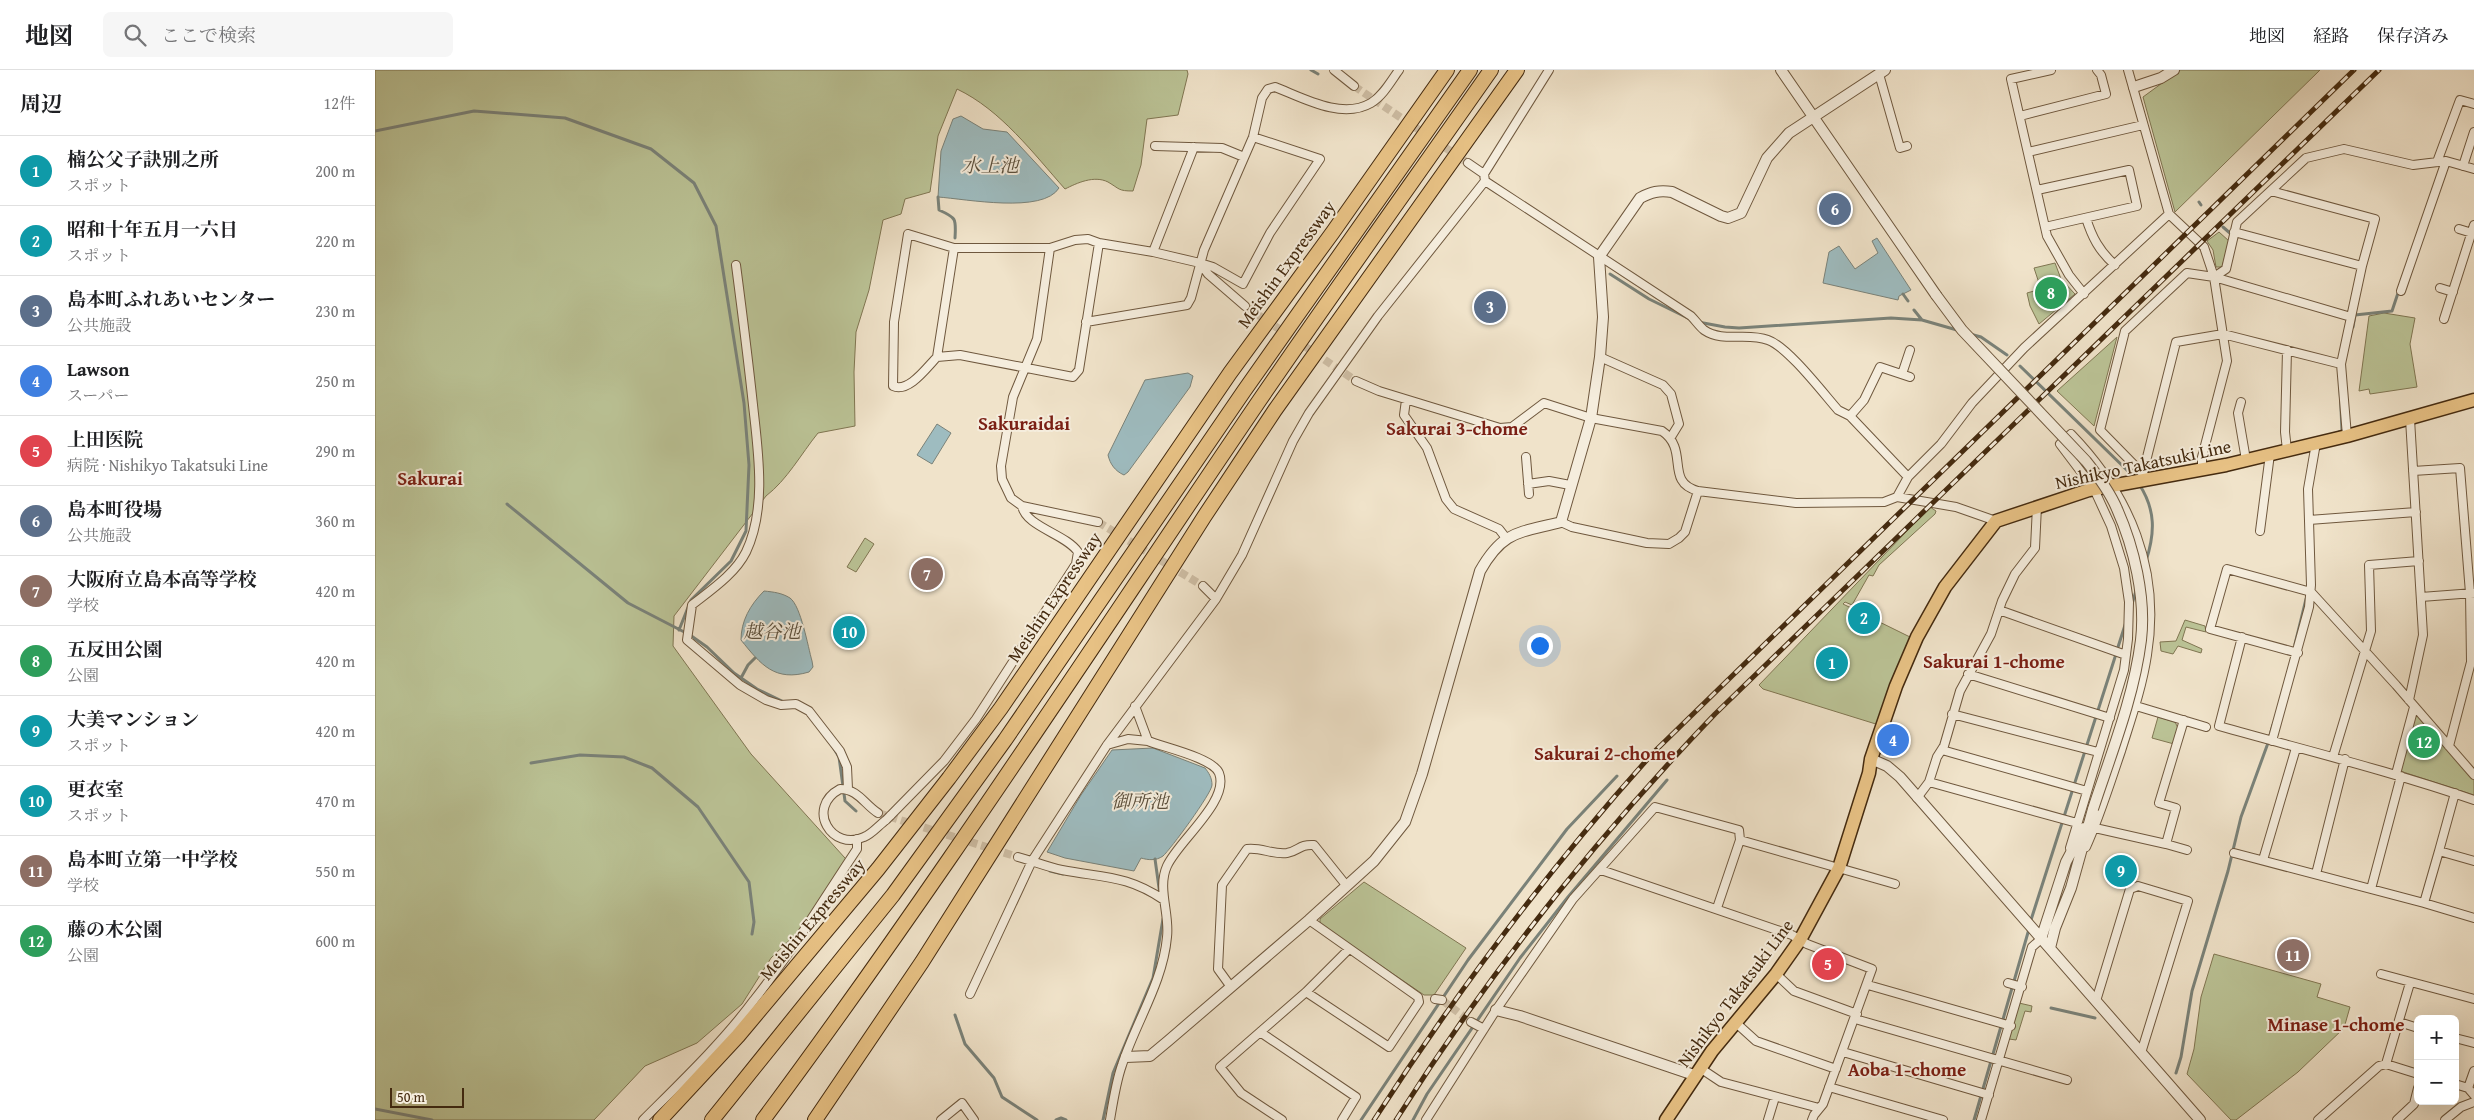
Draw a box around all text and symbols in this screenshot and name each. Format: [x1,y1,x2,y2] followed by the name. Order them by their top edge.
[103,12,453,57] search box
[25,18,73,53] text: 地図
[121,21,149,49] icon: search
[161,21,256,49] text: ここで検索
[2249,22,2285,49] text: 地図
[2313,22,2349,49] text: 経路
[2377,22,2449,49] text: 保存済み
[20,88,62,119] text: 周辺
[324,91,355,115] text: 12件
[67,145,219,173] text: 楠公父子訣別之所
[961,151,1020,179] water label: 水上池
[32,159,40,183] text: 1
[315,159,355,183] text: 200 m
[67,173,131,197] text: スポット
[1819,190,1851,228] pin: 6
[1230,194,1342,334] street label: Meishin Expressway
[67,215,238,243] text: 昭和十年五月一六日
[32,229,40,253] text: 2
[315,229,355,253] text: 220 m
[67,243,131,267] text: スポット
[2035,274,2067,312] pin: 8
[67,285,275,313] text: 島本町ふれあいセンター
[1474,288,1506,326] pin: 3
[32,299,40,323] text: 3
[315,299,355,323] text: 230 m
[67,313,131,337] text: 公共施設
[67,355,130,383] text: Lawson
[32,369,40,393] text: 4
[315,369,355,393] text: 250 m
[67,383,129,407] text: スーパー
[978,409,1070,437] district label: Sakuraidai
[1386,414,1528,442] district label: Sakurai 3-chome
[67,425,143,453] text: 上田医院
[2052,432,2234,496] street label: Nishikyo Takatsuki Line
[32,439,40,463] text: 5
[315,439,355,463] text: 290 m
[67,453,268,477] text: 病院 · Nishikyo Takatsuki Line
[397,464,463,492] district label: Sakurai
[67,495,162,523] text: 島本町役場
[32,509,40,533] text: 6
[315,509,355,533] text: 360 m
[67,523,131,547] text: 公共施設
[1000,526,1108,668] street label: Meishin Expressway
[911,555,943,593] pin: 7
[67,565,257,593] text: 大阪府立島本高等学校
[32,579,40,603] text: 7
[315,579,355,603] text: 420 m
[67,593,99,617] text: 学校
[1848,599,1880,637] pin: 2
[833,613,865,651] pin: 10
[743,617,802,645] water label: 越谷池
[1527,633,1553,659] your location
[67,635,162,663] text: 五反田公園
[1816,644,1848,682] pin: 1
[1923,647,2065,675] district label: Sakurai 1-chome
[32,649,40,673] text: 8
[315,649,355,673] text: 420 m
[67,663,99,687] text: 公園
[67,705,199,733] text: 大美マンション
[32,719,40,743] text: 9
[315,719,355,743] text: 420 m
[1877,721,1909,759] pin: 4
[2408,723,2440,761] pin: 12
[67,733,131,757] text: スポット
[1534,739,1676,767] district label: Sakurai 2-chome
[67,775,124,803] text: 更衣室
[1111,787,1170,815] water label: 御所池
[28,789,44,813] text: 10
[315,789,355,813] text: 470 m
[67,803,131,827] text: スポット
[67,845,238,873] text: 島本町立第一中学校
[753,852,871,986] street label: Meishin Expressway
[2105,852,2137,890] pin: 9
[28,859,44,883] text: 11
[315,859,355,883] text: 550 m
[67,873,99,897] text: 学校
[1670,913,1800,1073] street label: Nishikyo Takatsuki Line
[67,915,162,943] text: 藤の木公園
[28,929,44,953] text: 12
[315,929,355,953] text: 600 m
[2277,936,2309,974] pin: 11
[67,943,99,967] text: 公園
[1812,945,1844,983] pin: 5
[2267,1010,2405,1038] district label: Minase 1-chome
[2414,1015,2459,1105] map controls
[2414,1015,2459,1060] button: +
[1848,1055,1966,1083] district label: Aoba 1-chome
[2414,1060,2459,1105] button: −
[390,1085,464,1108] scale bar
[397,1087,425,1107] text: 50 m

